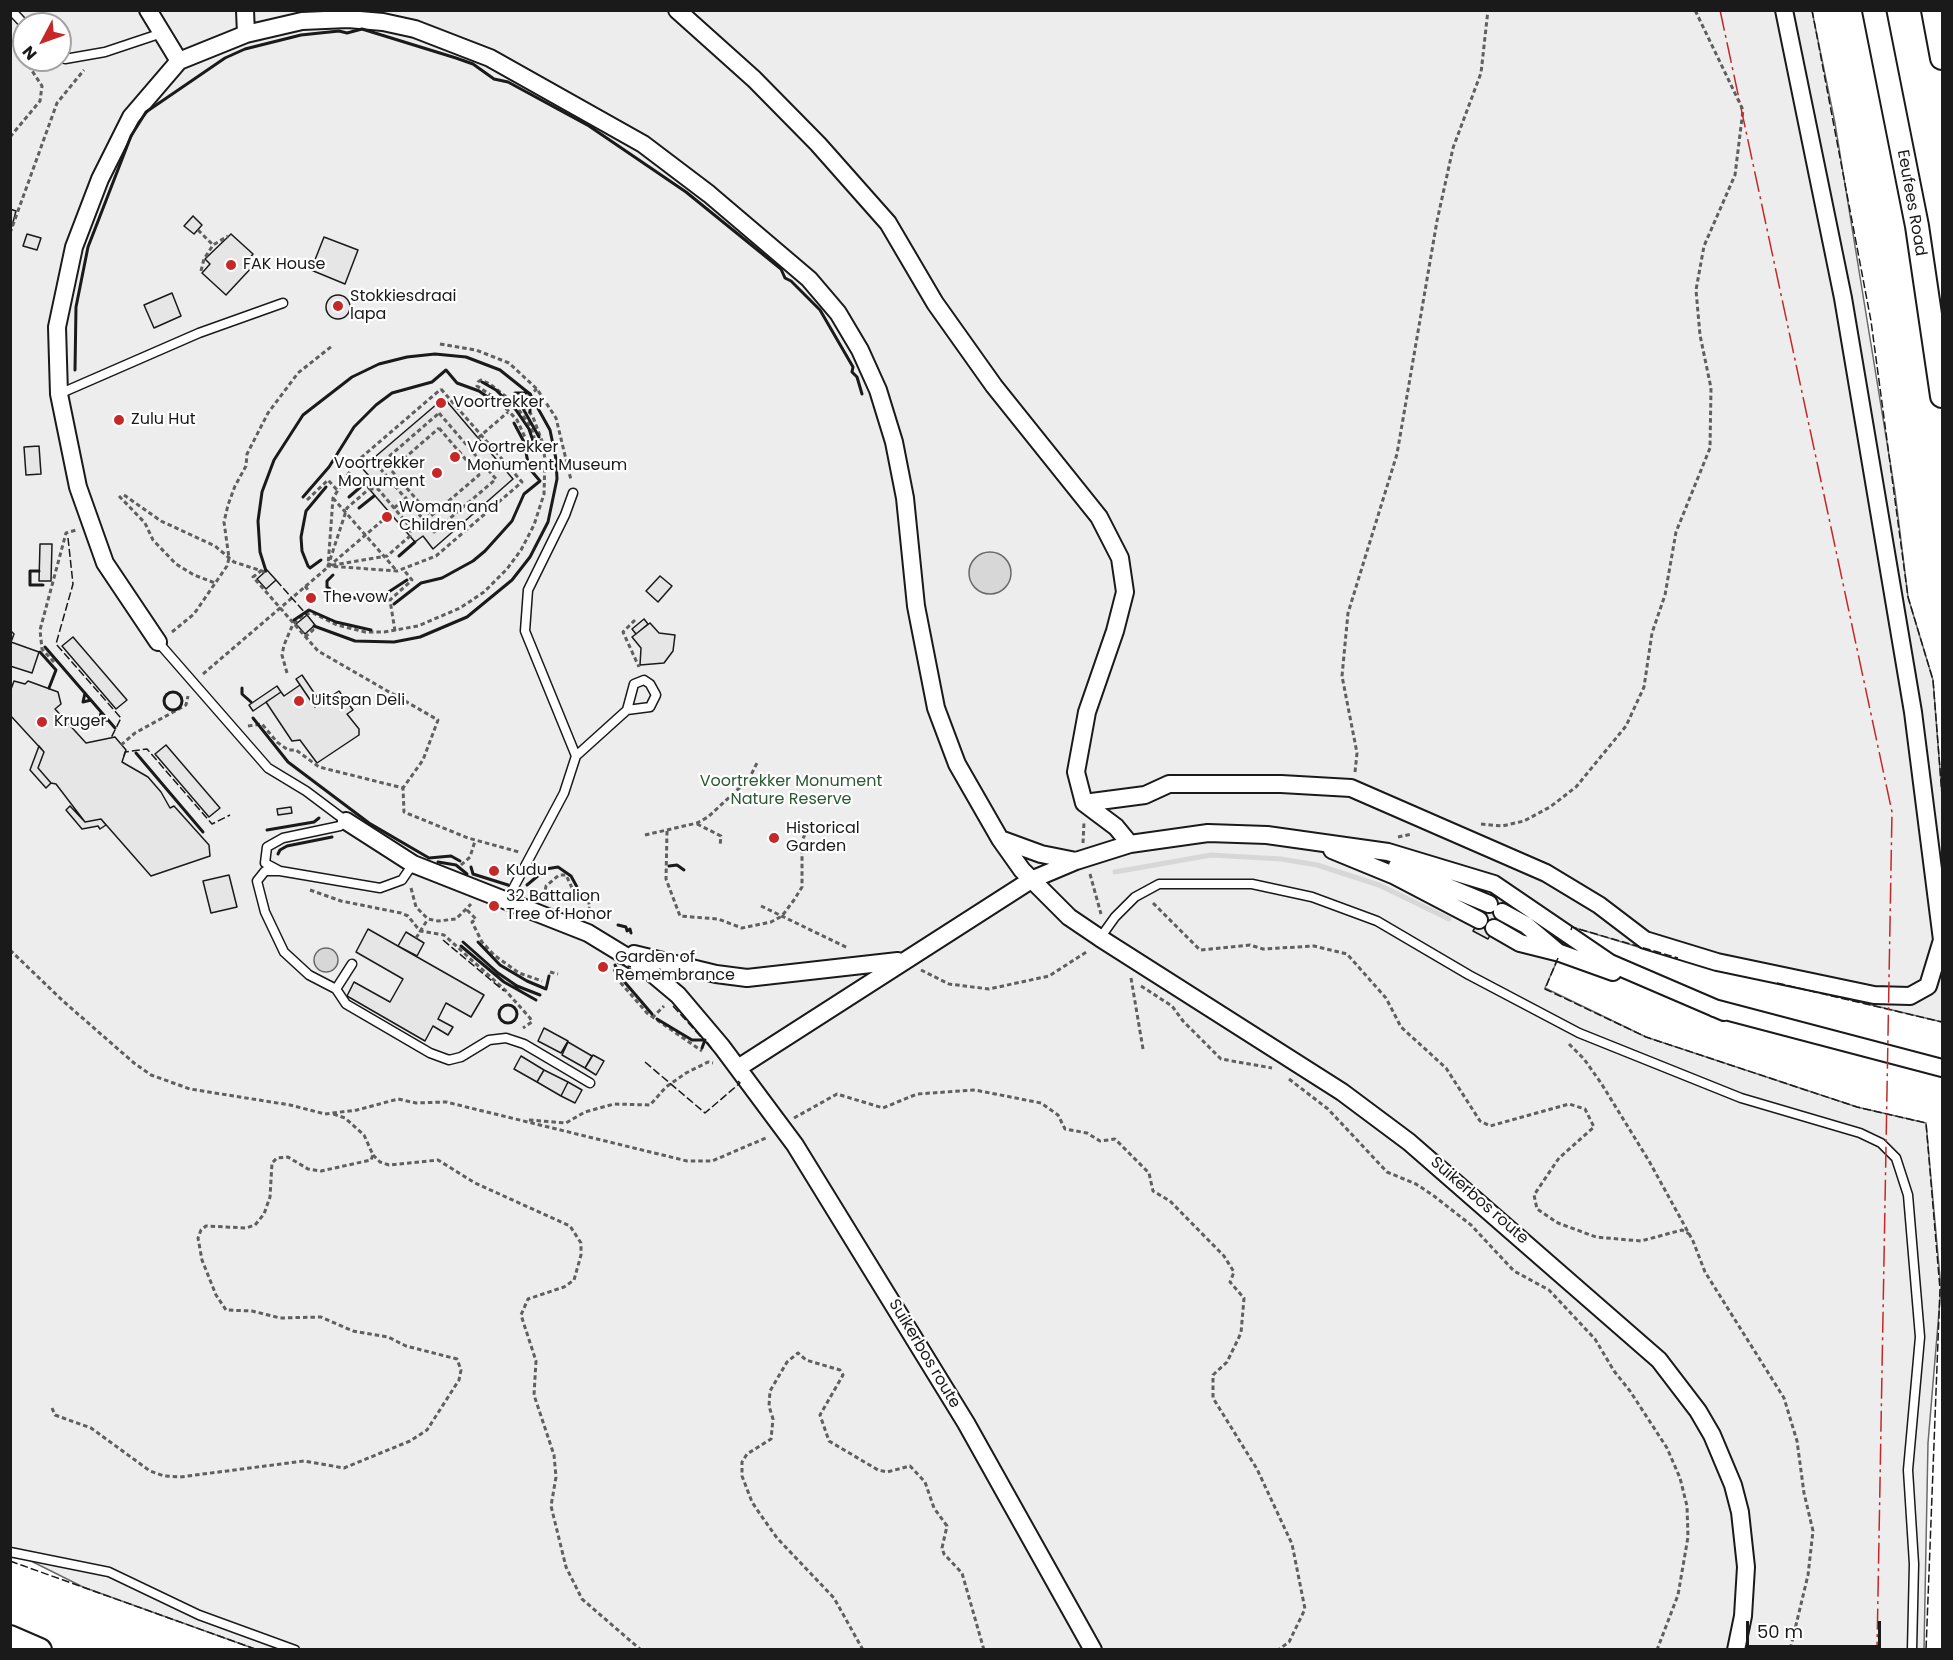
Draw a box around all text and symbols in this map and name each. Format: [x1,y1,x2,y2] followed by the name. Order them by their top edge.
[12,12,72,72] north arrow
[17,41,42,65] text: N
[1892,148,1930,258] street label: Eeufees Road
[243,255,326,275] place label: FAK House
[224,258,238,272] marker: FAK House
[350,287,456,325] place label: Stokkiesdraai lapa
[331,299,345,313] marker: Stokkiesdraai lapa
[453,393,544,413] place label: Voortrekker
[434,396,448,410] marker: Voortrekker
[131,410,195,430] place label: Zulu Hut
[112,413,126,427] marker: Zulu Hut
[467,438,627,476] place label: Voortrekker Monument Museum
[448,450,462,464] marker: Voortrekker Monument Museum
[334,454,425,492] place label: Voortrekker Monument
[430,466,444,480] marker: Voortrekker Monument
[399,498,499,536] place label: Woman and Children
[380,510,394,524] marker: Woman and Children
[323,588,388,608] place label: The vow
[304,591,318,605] marker: The vow
[311,691,405,711] place label: Uitspan Deli
[292,694,306,708] marker: Uitspan Deli
[54,712,106,732] place label: Kruger
[35,715,49,729] marker: Kruger
[700,772,882,810] park label: Voortrekker Monument Nature Reserve
[786,819,860,857] place label: Historical Garden
[767,831,781,845] marker: Historical Garden
[506,861,547,881] place label: Kudu
[487,864,501,878] marker: Kudu
[506,887,612,925] place label: 32 Battalion Tree of Honor
[487,899,501,913] marker: 32 Battalion Tree of Honor
[615,948,735,986] place label: Garden of Remembrance
[596,960,610,974] marker: Garden of Remembrance
[1426,1153,1532,1249] street label: Suikerbos route
[884,1296,964,1412] street label: Suikerbos route
[1749,1609,1884,1647] scale bar
[1757,1619,1803,1644] text: 50 m

